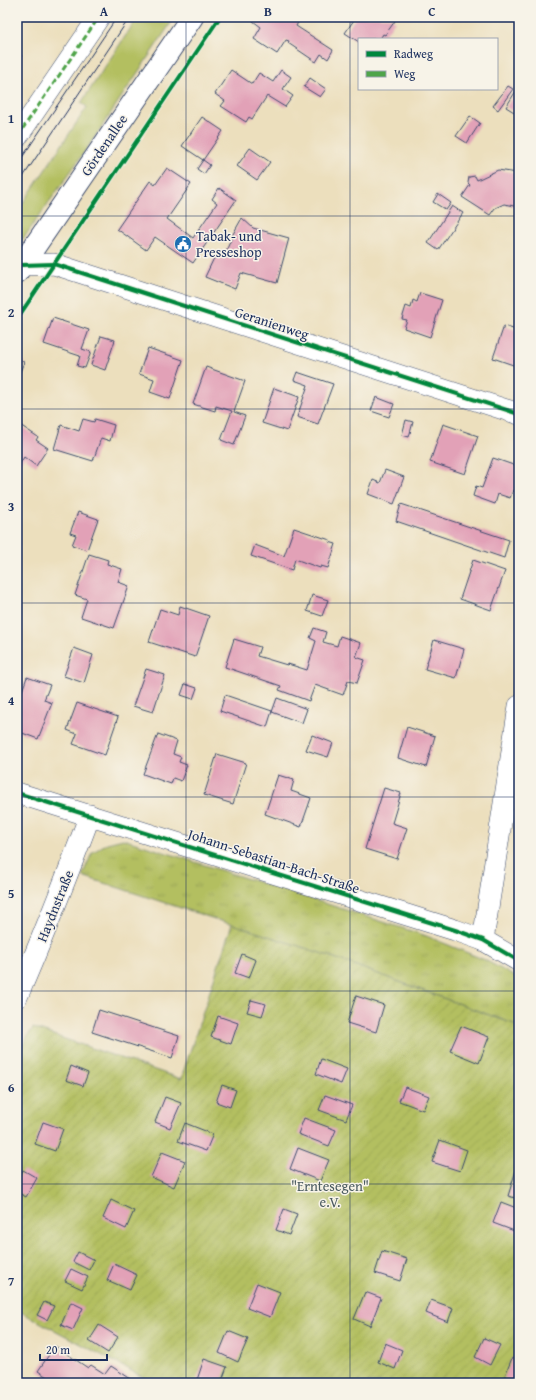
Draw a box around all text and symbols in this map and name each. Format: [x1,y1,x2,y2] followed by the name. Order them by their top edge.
[100,2,109,21] text: A
[264,2,272,21] text: B
[428,2,436,21] text: C
[358,38,498,90] legend
[394,45,433,62] text: Radweg
[394,65,415,82] text: Weg
[8,109,14,128] text: 1
[76,110,132,180] street label: Gördenallee
[196,226,262,262] place label: Tabak- und Presseshop
[173,234,193,254] public building icon: Tabak- und Presseshop
[233,302,311,344] street label: Geranienweg
[8,303,15,322] text: 2
[8,497,14,516] text: 3
[8,691,15,710] text: 4
[184,823,363,898] street label: Johann-Sebastian-Bach-Straße
[32,867,79,945] street label: Haydnstraße
[8,884,15,903] text: 5
[8,1078,15,1097] text: 6
[291,1176,369,1212] park label: "Erntesegen" e.V.
[8,1272,15,1291] text: 7
[40,1336,107,1362] scale bar
[46,1341,70,1358] text: 20 m

